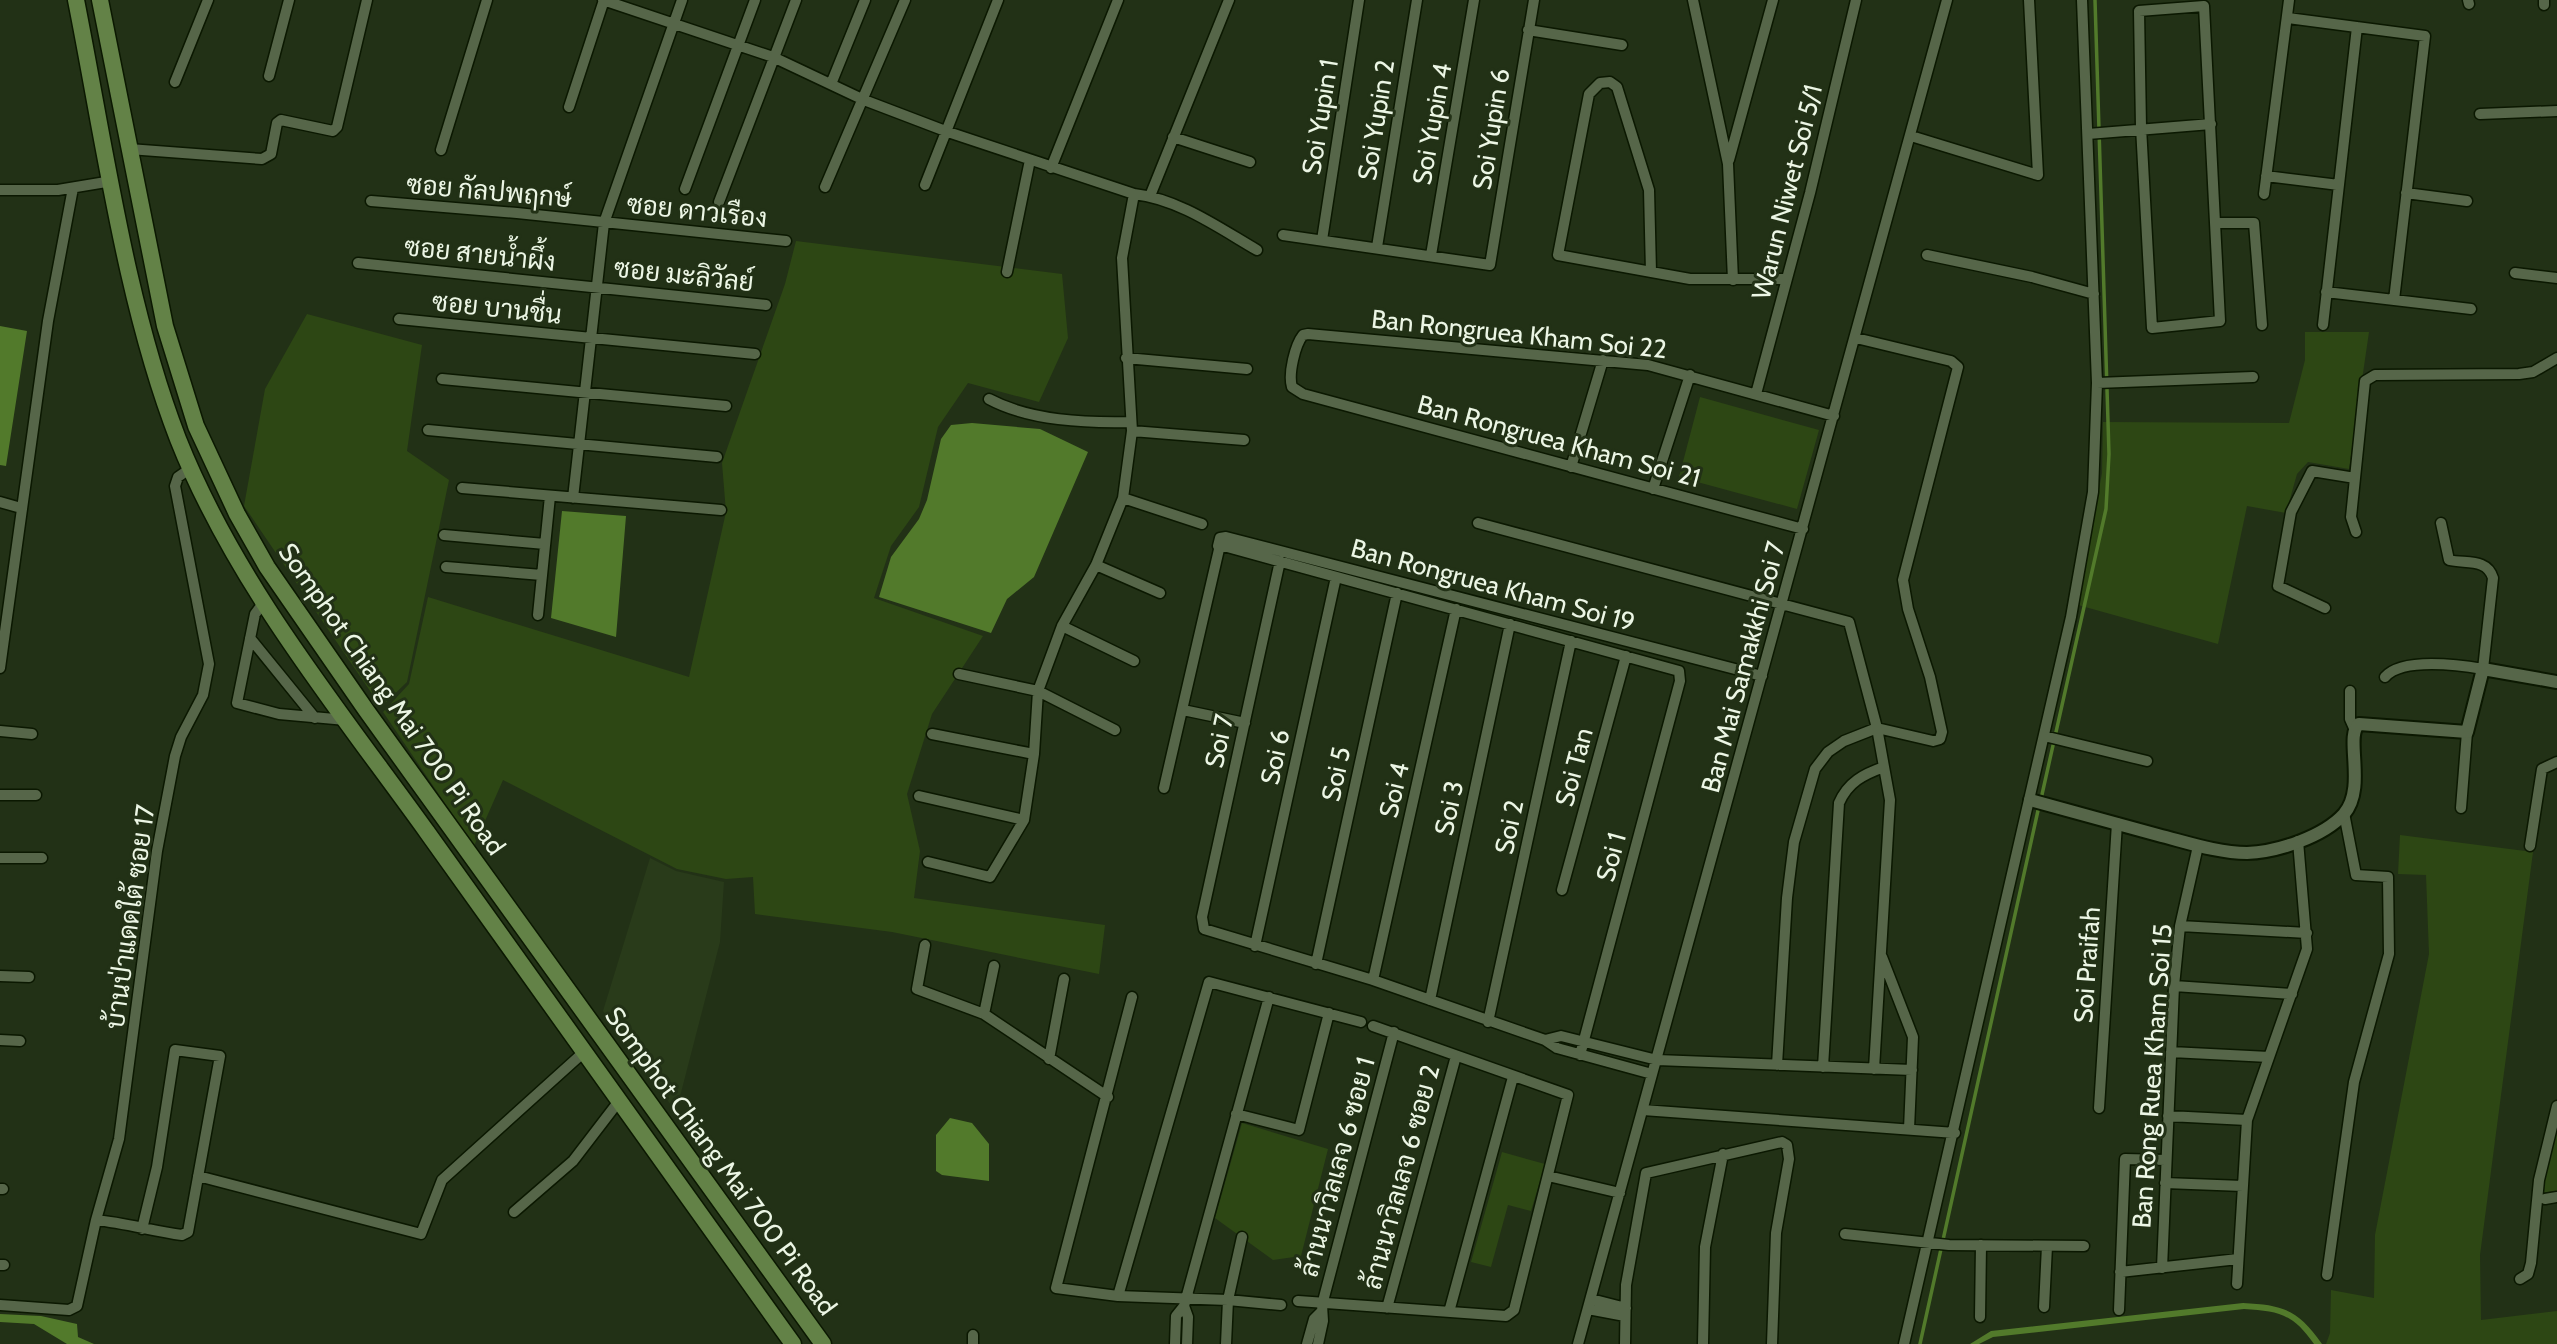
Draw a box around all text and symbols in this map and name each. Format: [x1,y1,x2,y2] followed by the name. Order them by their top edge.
[1295,57,1345,177] street label: Soi Yupin 1
[1351,57,1401,183] street label: Soi Yupin 2
[1406,61,1458,187] street label: Soi Yupin 4
[1466,66,1516,192] street label: Soi Yupin 6
[1745,81,1829,303] street label: Warun Niwet Soi 5/1
[405,167,573,214] street label: ซอย กัลปพฤกษ์
[625,188,769,234] street label: ซอย ดาวเรือง
[403,223,558,278] street label: ซอย สายน้ำผึ้ง
[613,251,755,298] street label: ซอย มะลิวัลย์
[431,279,564,331] street label: ซอย บานชื่น
[1370,303,1668,365] street label: Ban Rongruea Kham Soi 22
[1414,388,1704,494] street label: Ban Rongruea Kham Soi 21
[1347,532,1639,638] street label: Ban Rongruea Kham Soi 19
[272,537,512,861] street label: Somphot Chiang Mai 700 Pi Road
[1694,538,1792,796] street label: Ban Mai Samakkhi Soi 7
[1198,711,1240,771] street label: Soi 7
[1548,724,1600,810] street label: Soi Tan
[1254,726,1296,788] street label: Soi 6
[1315,744,1357,804] street label: Soi 5
[1372,759,1416,821] street label: Soi 4
[1428,778,1470,838] street label: Soi 3
[1488,797,1530,857] street label: Soi 2
[98,803,162,1031] street label: บ้านป่าแดดใต้ ซอย 17
[1589,829,1633,885] street label: Soi 1
[2067,906,2107,1024] street label: Soi Praifah
[2125,923,2179,1229] street label: Ban Rong Ruea Kham Soi 15
[598,1001,844,1321] street label: Somphot Chiang Mai 700 Pi Road
[1292,1054,1382,1280] street label: ล้านนาวิลเลจ 6 ซอย 1
[1356,1061,1446,1293] street label: ล้านนาวิลเลจ 6 ซอย 2

